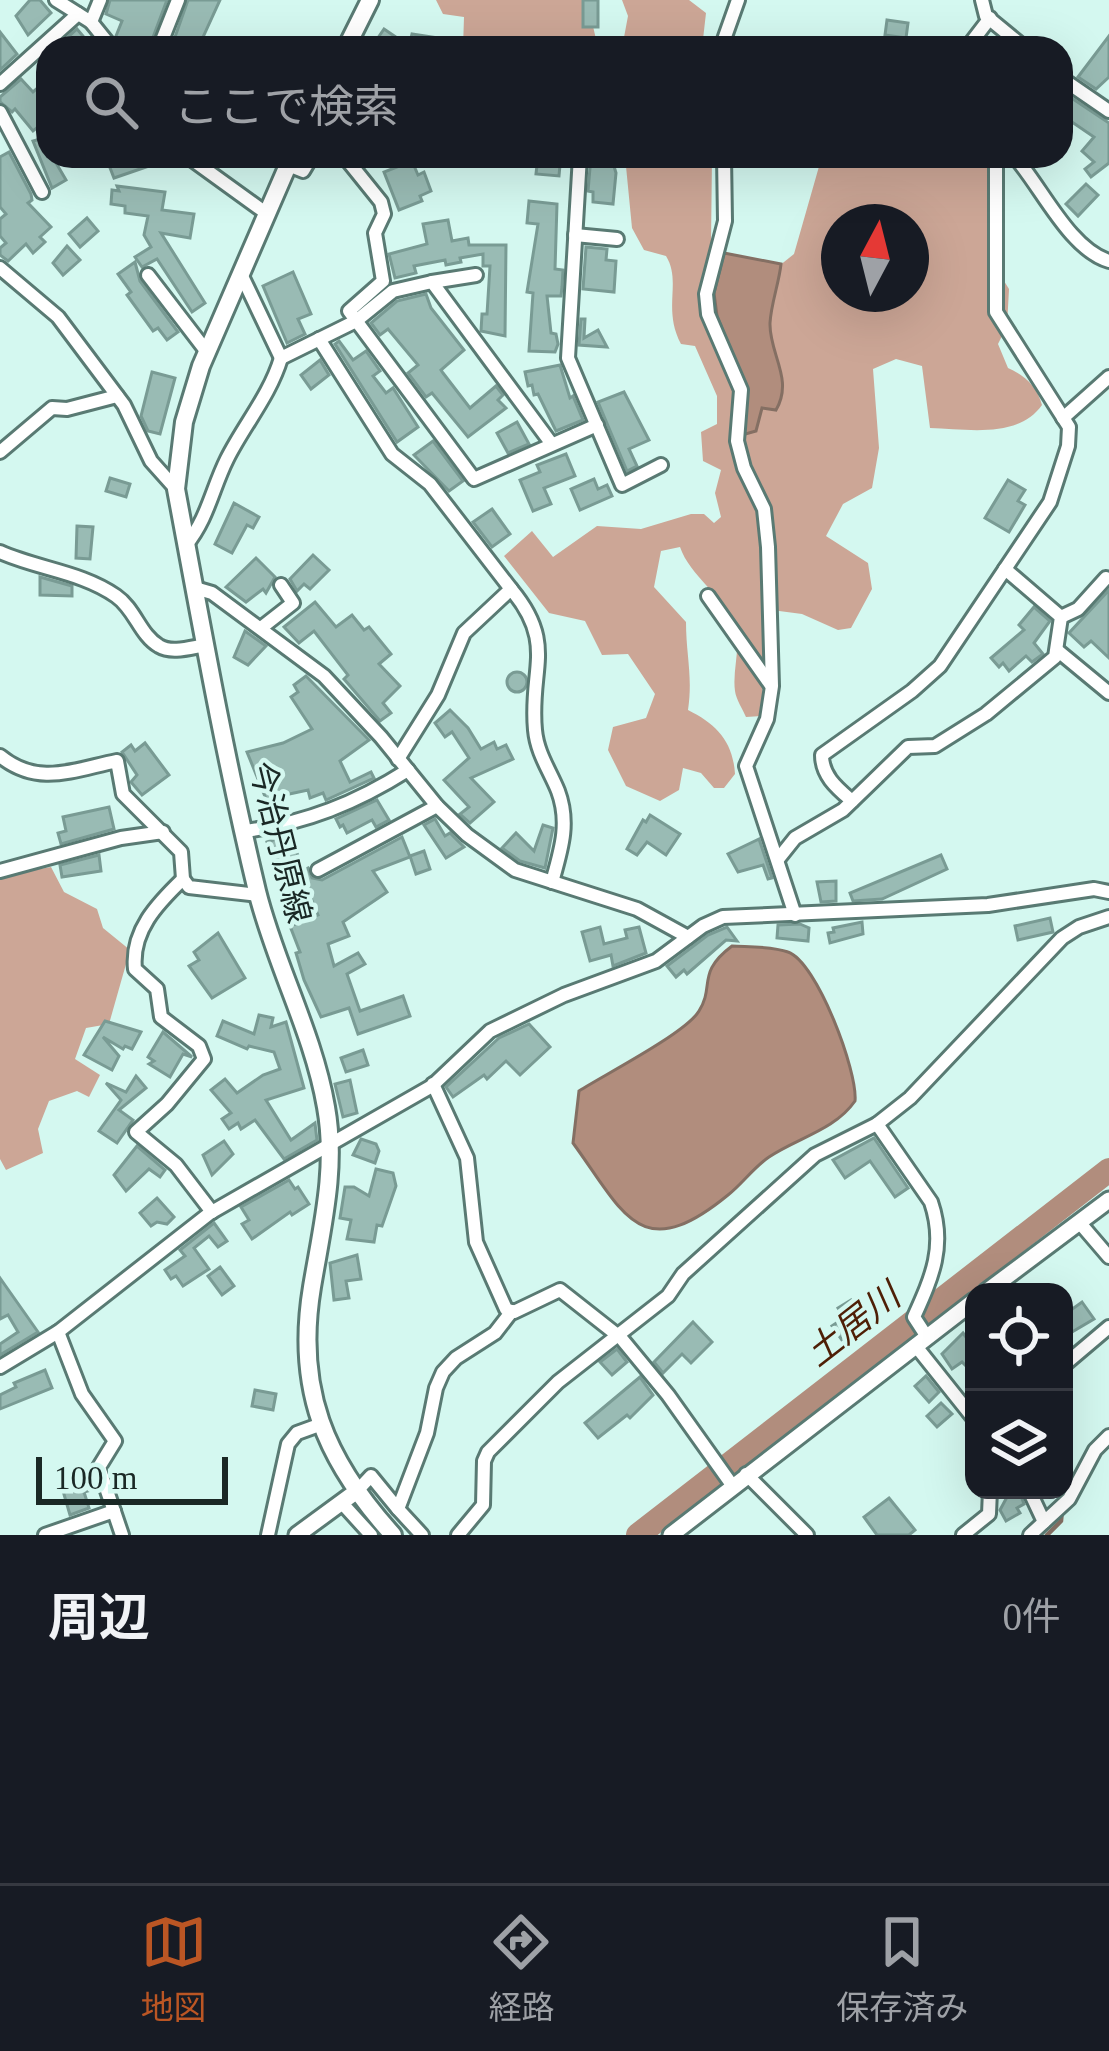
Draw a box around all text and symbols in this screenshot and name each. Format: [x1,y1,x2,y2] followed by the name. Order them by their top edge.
[36,36,1073,168] search box
[78,69,144,135] icon: search
[174,82,399,132] text: ここで検索
[821,204,929,312] north arrow
[243,758,317,927] street label: 今治丹原線
[798,1273,911,1374] water label: 土居川
[965,1283,1073,1499] map controls
[965,1283,1073,1391] button: locate
[965,1391,1073,1499] button: layers
[36,1451,228,1504] scale bar
[54,1460,137,1496] text: 100 m
[48,1590,150,1646] text: 周辺
[1002,1595,1061,1638] text: 0件
[141,1909,207,2029] tab: 地図
[488,1909,554,2029] tab: 経路
[836,1909,968,2029] tab: 保存済み

